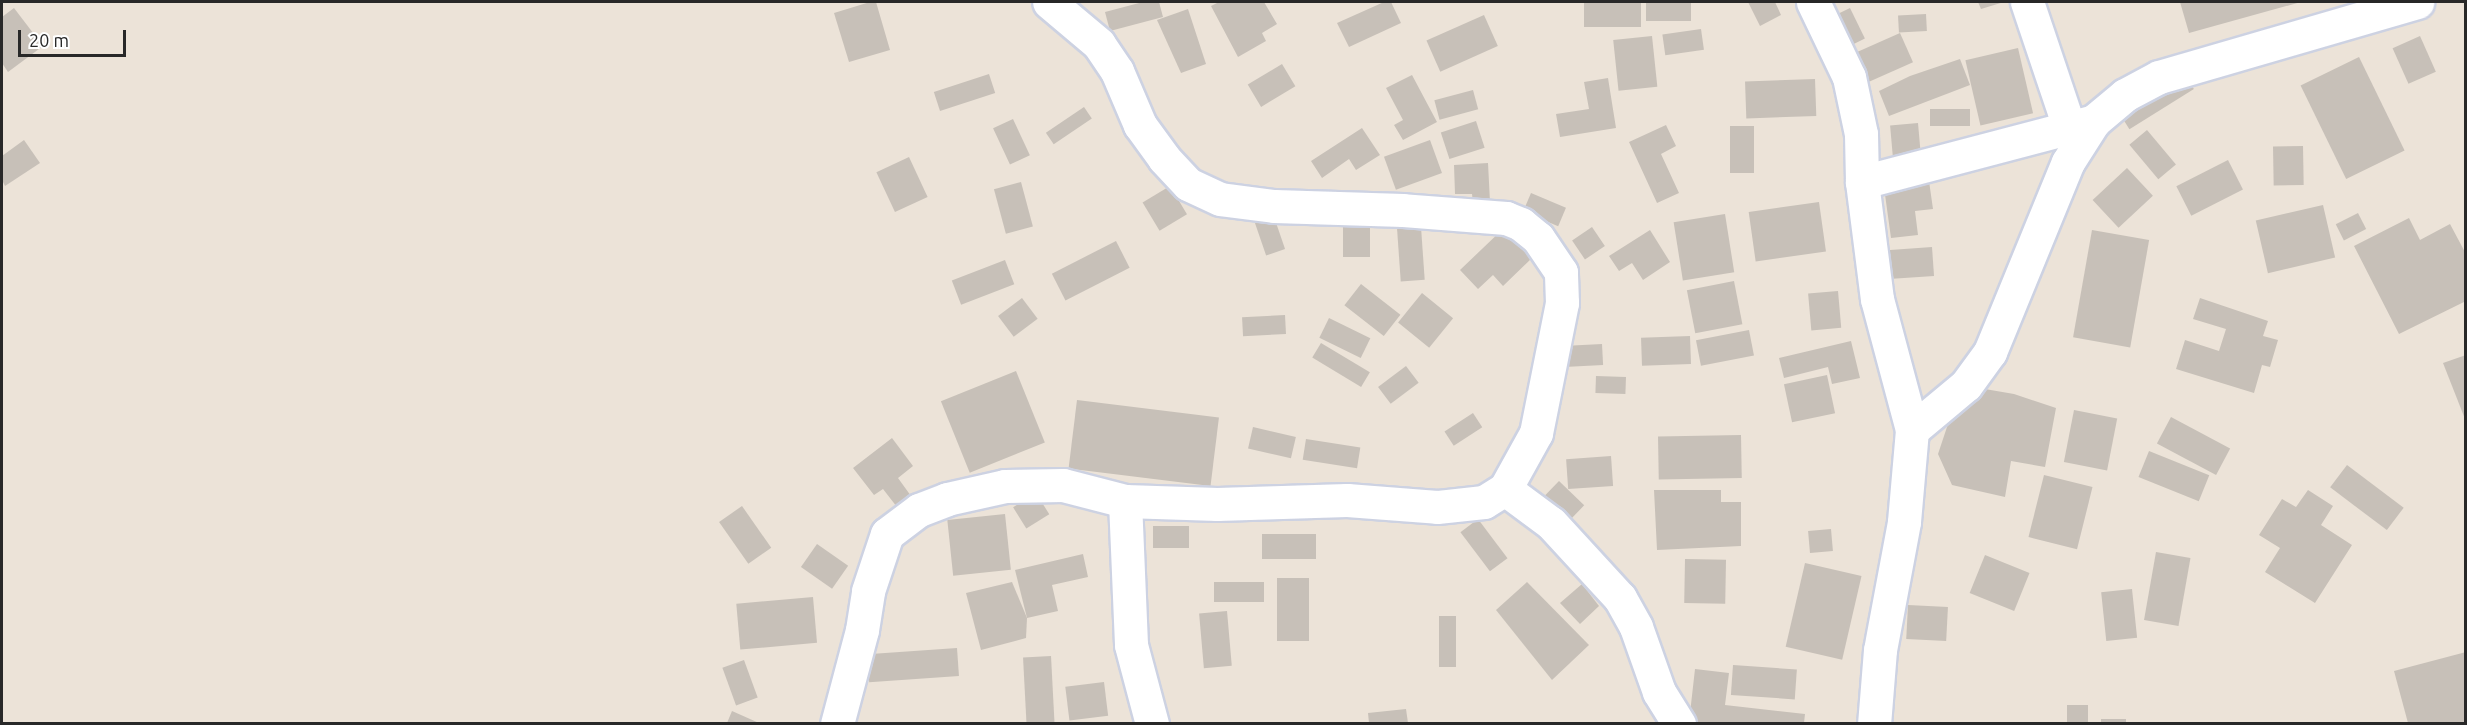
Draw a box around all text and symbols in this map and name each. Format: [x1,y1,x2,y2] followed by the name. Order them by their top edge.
[21,18,129,56] scale bar
[29,30,69,50] text: 20 m

